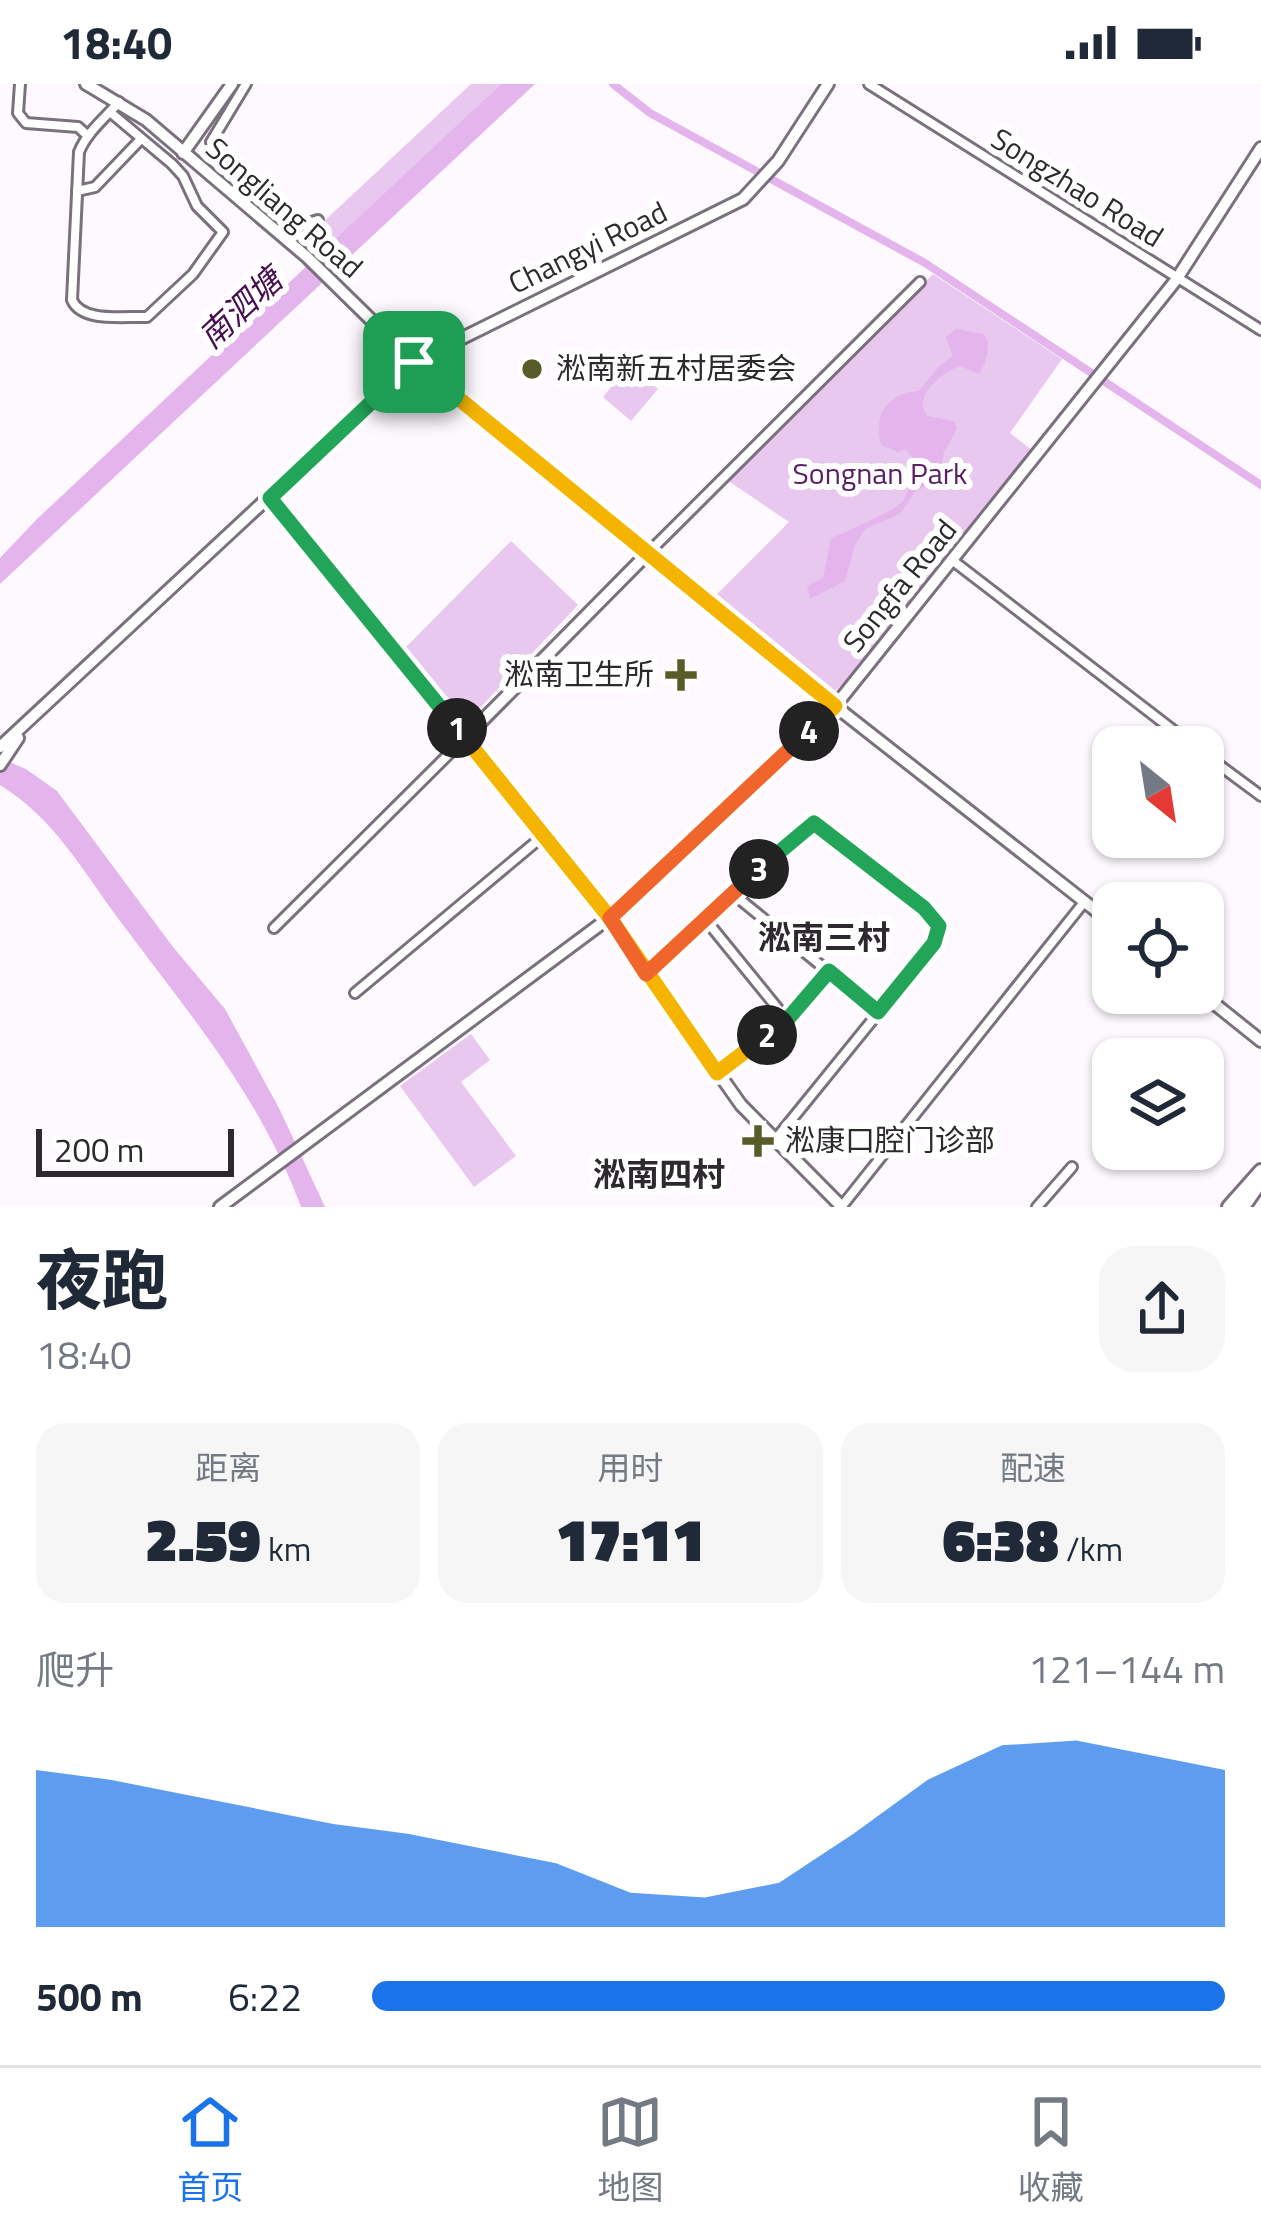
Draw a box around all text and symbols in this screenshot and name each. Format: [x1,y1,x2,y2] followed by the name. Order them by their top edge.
[60,8,172,76] text: 18:40
[982,116,1173,259] street label: Songzhao Road
[196,126,373,289] street label: Songliang Road
[500,189,675,305] street label: Changyi Road
[187,253,297,360] water label: 南泗塘
[363,311,465,413] pin
[381,329,447,395] icon: arrive
[556,345,796,391] place label: 淞南新五村居委会
[519,356,545,382] marker: 淞南新五村居委会
[793,450,967,496] park label: Songnan Park
[831,509,967,662] street label: Songfa Road
[504,651,654,697] place label: 淞南卫生所
[665,659,697,691] marker: 淞南卫生所
[427,698,487,758] pin: 1
[779,701,839,761] pin: 4
[448,703,466,753] text: 1
[800,706,818,756] text: 4
[1092,726,1224,858] north arrow
[1092,726,1224,1170] map controls
[729,839,789,899] pin: 3
[750,844,768,894] text: 3
[1092,882,1224,1014] button: locate
[758,912,890,962] district label: 淞南三村
[737,1005,797,1065] pin: 2
[758,1010,776,1060] text: 2
[1092,1038,1224,1170] button: layers
[785,1117,995,1163] place label: 淞康口腔门诊部
[36,1123,234,1176] scale bar
[54,1125,144,1175] text: 200 m
[742,1125,774,1157] marker: 淞康口腔门诊部
[593,1149,725,1199] district label: 淞南四村
[36,1229,168,1330] text: 夜跑
[1099,1246,1225,1372] button: share
[36,1325,132,1384] text: 18:40
[195,1443,261,1493] text: 距离
[597,1443,663,1493] text: 用时
[1000,1443,1066,1493] text: 配速
[145,1493,261,1584] text: 2.59
[556,1493,705,1584] text: 17:11
[943,1493,1059,1584] text: 6:38
[261,1524,311,1574] text: km
[1059,1524,1123,1574] text: /km
[1028,1639,1225,1698] text: 121–144 m
[36,1640,114,1699] text: 爬升
[36,1967,143,2026] text: 500 m
[228,1967,302,2026] text: 6:22
[177,2089,243,2212] tab: 首页
[597,2089,663,2212] tab: 地图
[1018,2089,1084,2212] tab: 收藏

